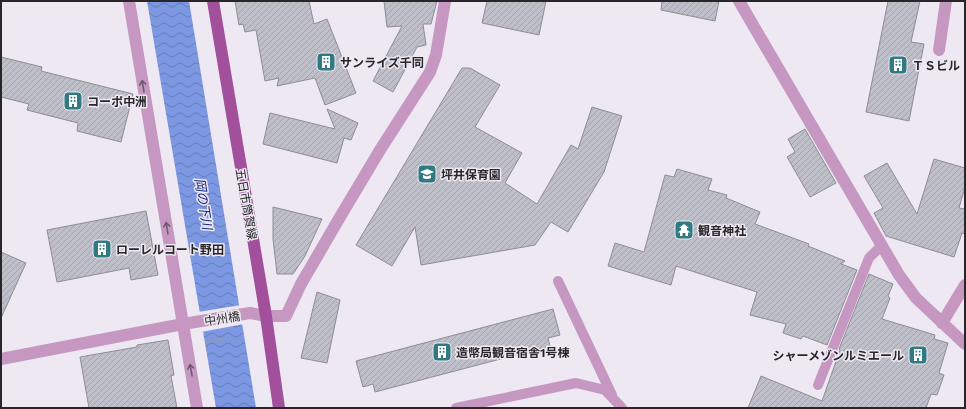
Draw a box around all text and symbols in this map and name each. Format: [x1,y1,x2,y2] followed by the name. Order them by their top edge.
[315,51,337,73] building icon: サンライズ千同
[887,54,909,76] building icon: ＴＳビル
[340,55,424,69] place label: サンライズ千同
[912,58,960,72] place label: ＴＳビル
[139,79,147,92] one-way arrow
[62,90,84,112] building icon: コーポ中洲
[87,94,147,108] place label: コーポ中洲
[416,163,438,185] school or university icon: 坪井保育園
[234,167,260,241] street label: 五日市筒賀線
[441,167,501,181] place label: 坪井保育園
[192,177,216,233] water label: 岡の下川
[673,219,695,241] temple icon: 観音神社
[163,221,171,234] one-way arrow
[698,223,746,237] place label: 観音神社
[91,238,113,260] building icon: ローレルコート野田
[116,242,224,256] place label: ローレルコート野田
[203,308,241,328] street label: 中州橋
[431,341,453,363] building icon: 造幣局観音宿舎1号棟
[907,344,929,366] building icon: シャーメゾンルミエール
[456,345,569,359] place label: 造幣局観音宿舎1号棟
[772,348,904,362] place label: シャーメゾンルミエール
[187,363,195,376] one-way arrow

